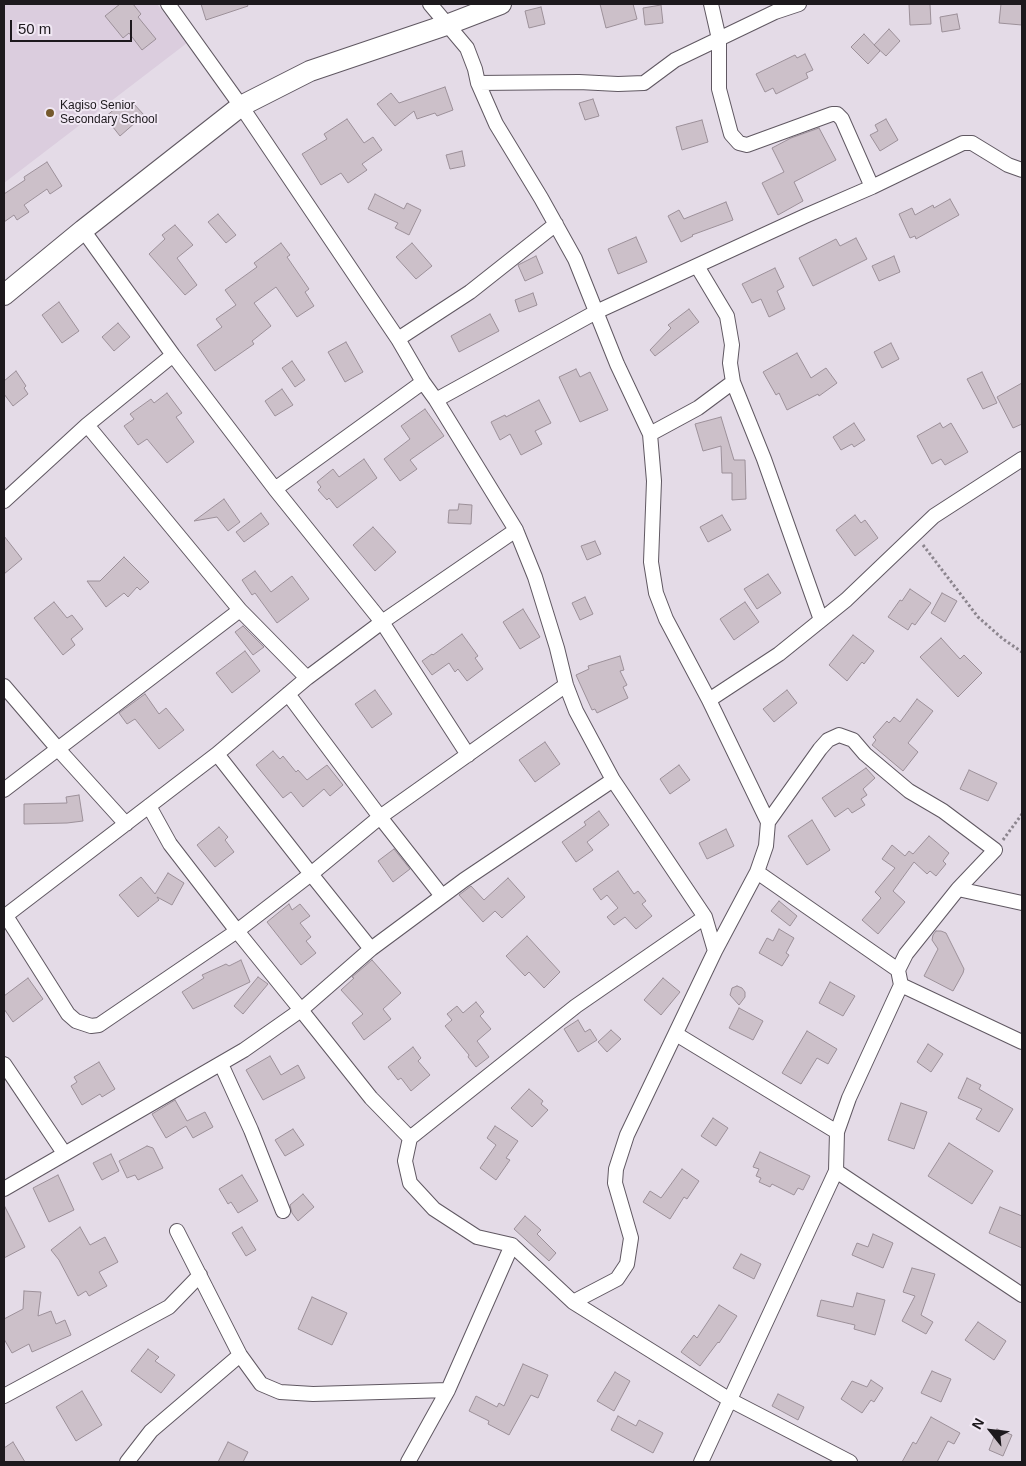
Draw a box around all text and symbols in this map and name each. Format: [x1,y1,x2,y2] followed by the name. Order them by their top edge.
[12,10,135,42] scale bar
[18,20,51,37] text: 50 m
[60,99,157,127] place label: Kagiso Senior Secondary School
[44,107,56,119] marker: Kagiso Senior Secondary School
[966,1406,1016,1456] north arrow
[968,1415,987,1432] text: N

